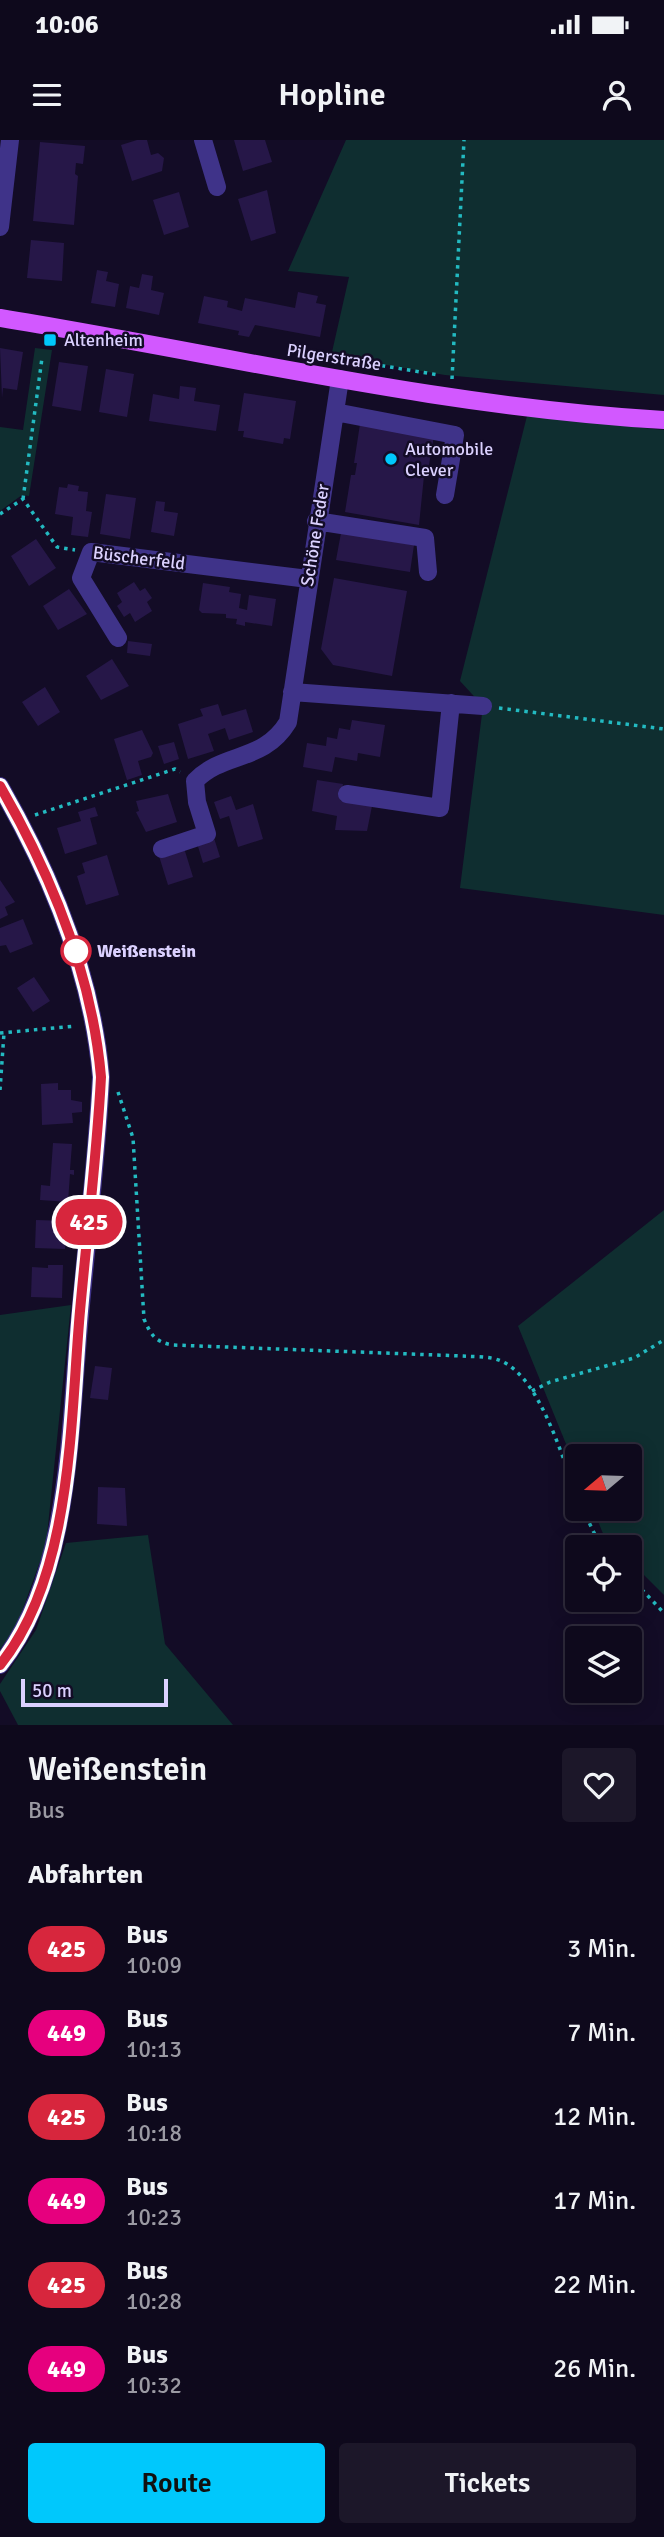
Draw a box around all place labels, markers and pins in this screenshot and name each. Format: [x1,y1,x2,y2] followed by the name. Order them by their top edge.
[64,329,143,351] place label: Altenheim
[42,332,58,348] marker: Altenheim
[405,438,493,481] place label: Automobile Clever
[383,451,399,467] marker: Automobile Clever
[61,936,91,966] marker: Weißenstein
[97,940,196,962] place label: Weißenstein

